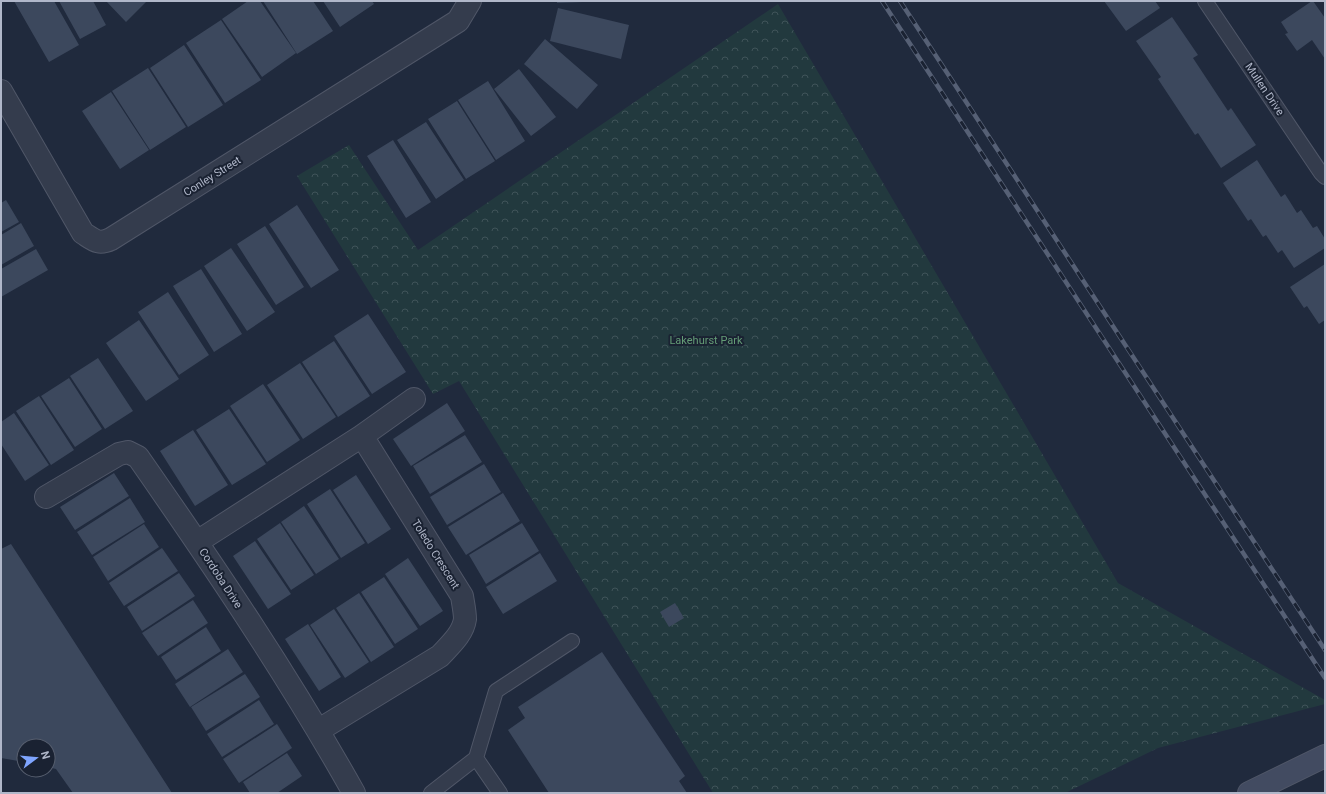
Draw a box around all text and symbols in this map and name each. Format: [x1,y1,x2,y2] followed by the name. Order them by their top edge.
[1242,61,1287,118] street label: Mullen Drive
[181,154,244,199] street label: Conley Street
[669,334,743,347] park label: Lakehurst Park
[409,517,462,592] street label: Toledo Crescent
[196,546,245,611] street label: Cordoba Drive
[16,738,56,778] north arrow
[38,750,53,761] text: N

